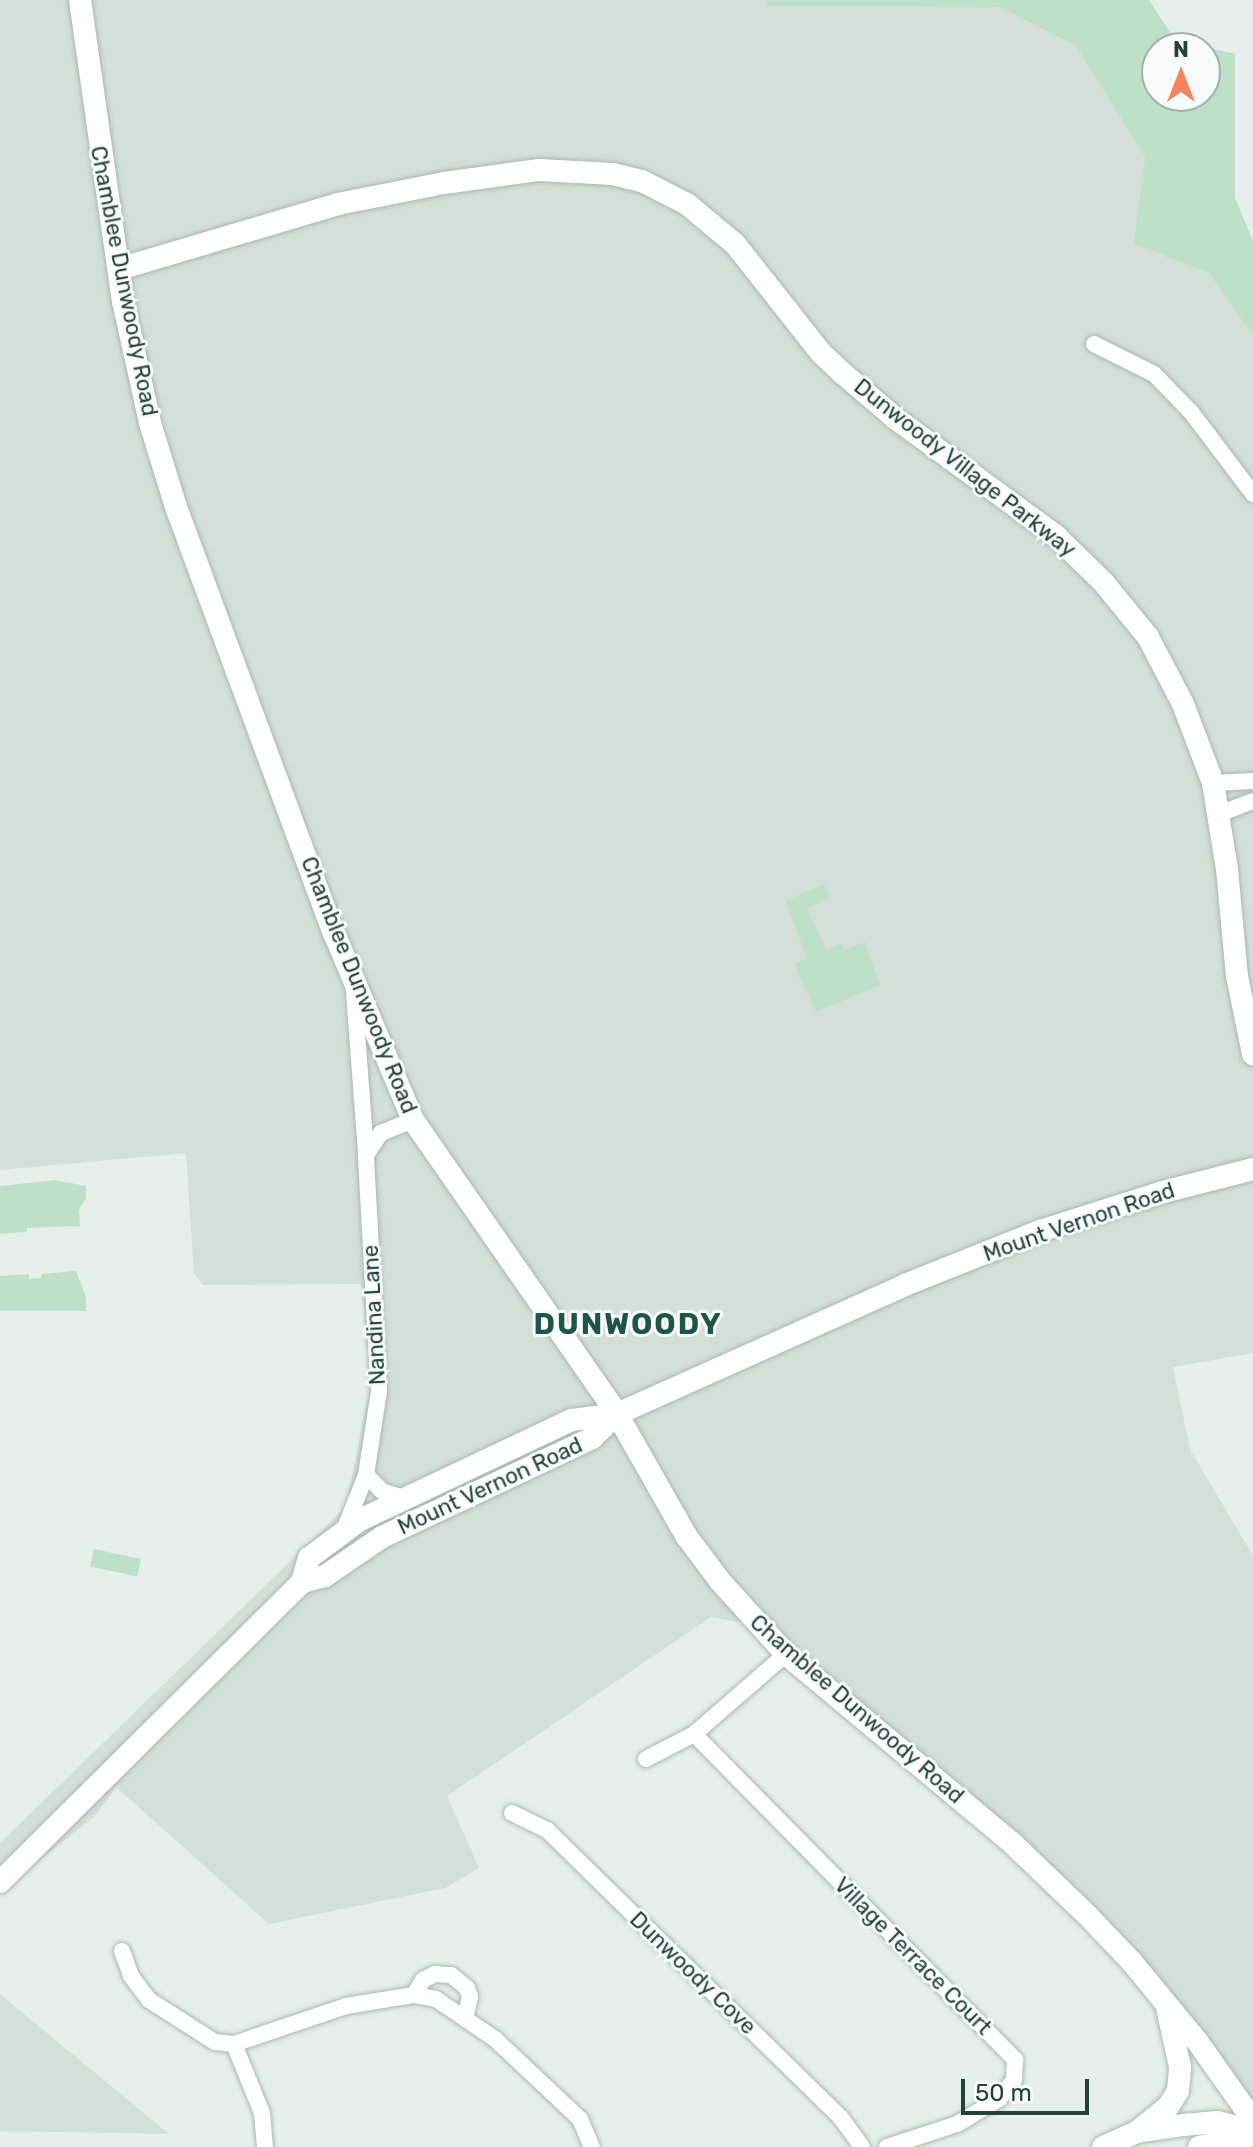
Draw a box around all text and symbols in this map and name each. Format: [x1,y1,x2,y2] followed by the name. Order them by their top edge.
[1141,32,1221,112] north arrow
[1173,36,1189,63] text: N
[85,143,163,419] street label: Chamblee Dunwoody Road
[848,373,1082,563] street label: Dunwoody Village Parkway
[295,852,423,1118] street label: Chamblee Dunwoody Road
[980,1177,1178,1267] street label: Mount Vernon Road
[357,1244,391,1386] street label: Nandina Lane
[533,1306,723,1342] district label: DUNWOODY
[393,1432,587,1540] street label: Mount Vernon Road
[745,1609,969,1809] street label: Chamblee Dunwoody Road
[829,1872,997,2040] street label: Village Terrace Court
[624,1906,762,2040] street label: Dunwoody Cove
[965,2063,1093,2113] scale bar
[975,2079,1032,2107] text: 50 m

